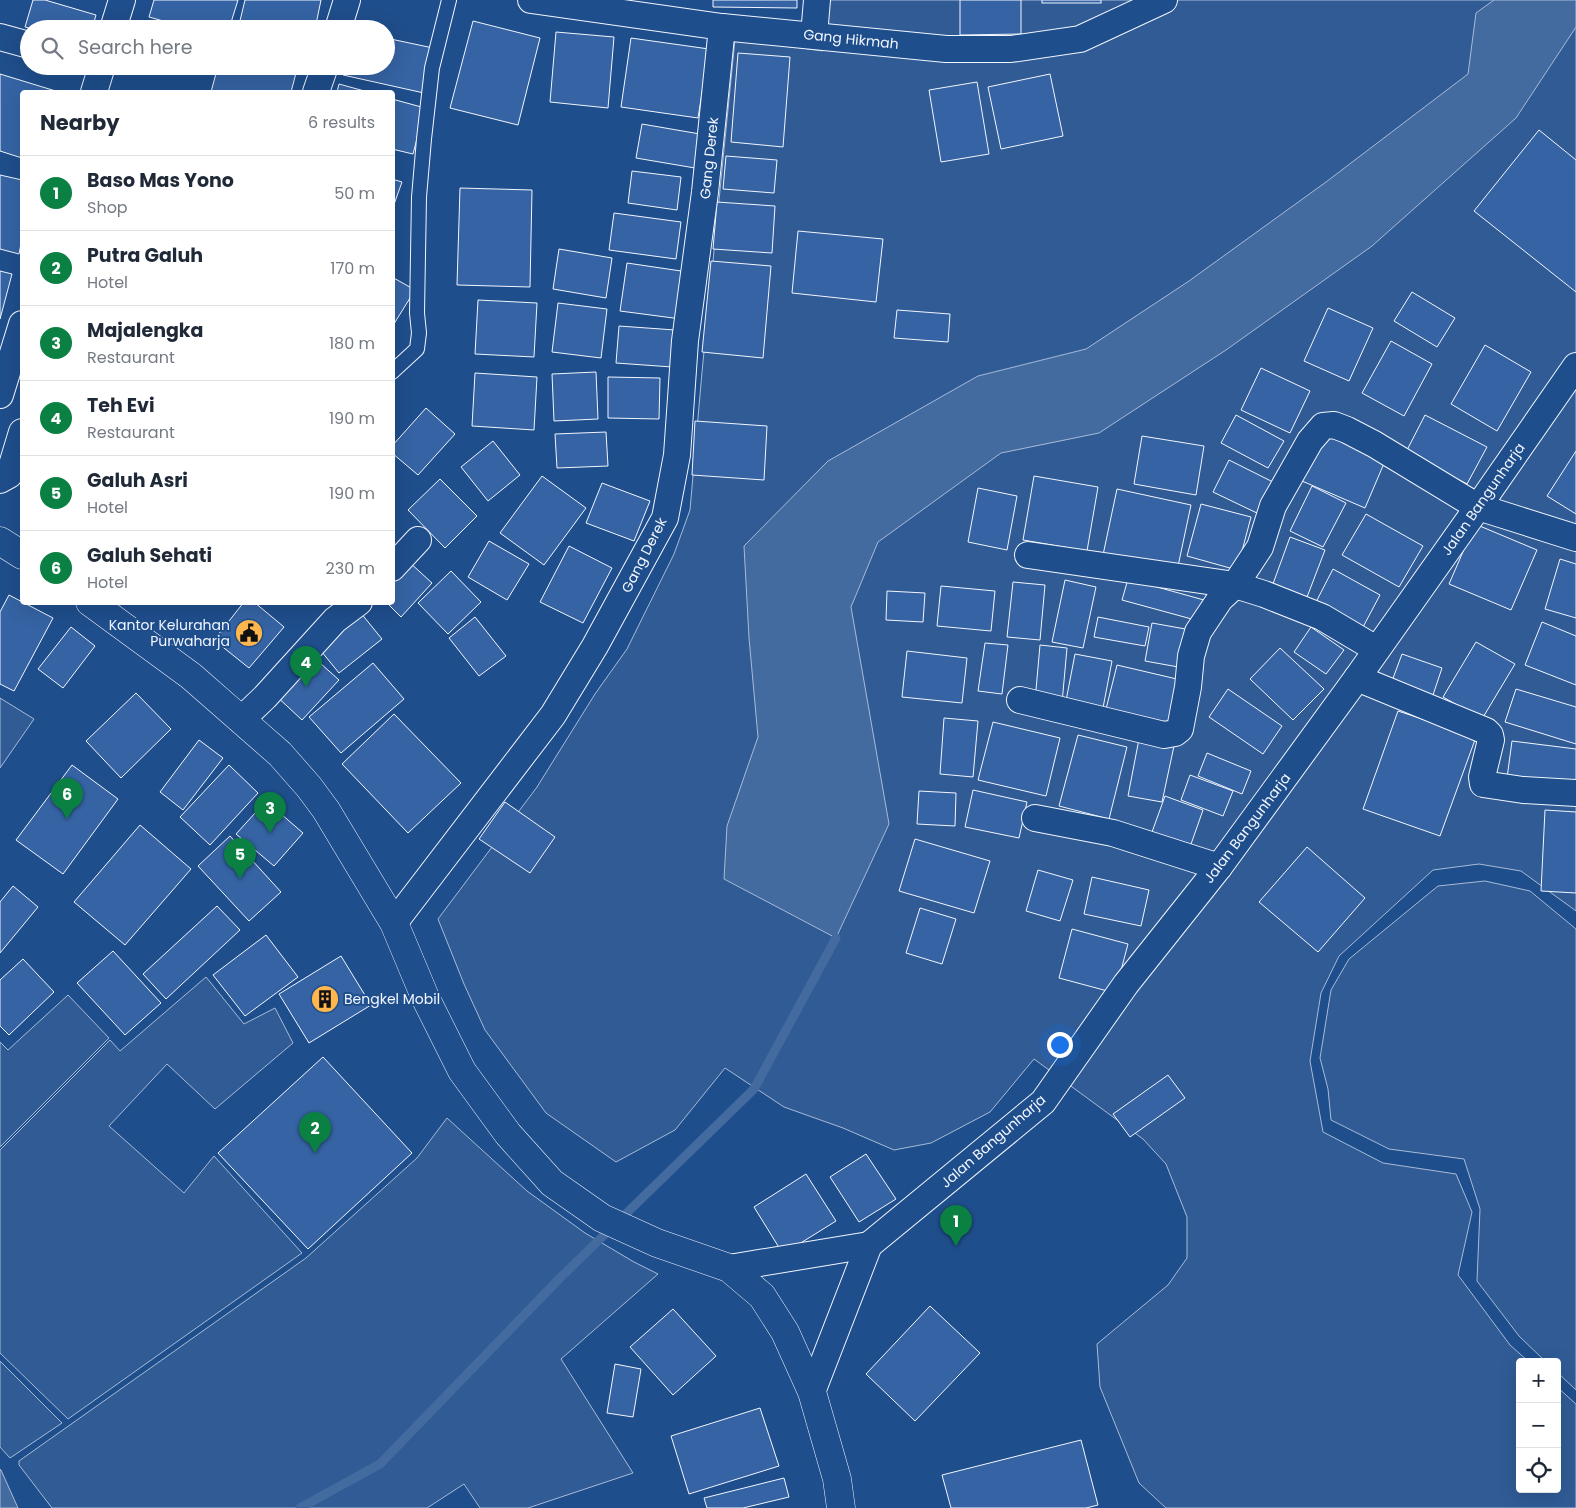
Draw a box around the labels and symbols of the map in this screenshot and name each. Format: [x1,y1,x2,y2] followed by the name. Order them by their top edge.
[802,24,900,54] street label: Gang Hikmah
[695,115,723,200] street label: Gang Derek
[1437,439,1529,559] street label: Jalan Bangunharja
[616,513,672,596] street label: Gang Derek
[109,615,230,651] place label: Kantor Kelurahan Purwaharja
[234,618,264,648] public building icon: Kantor Kelurahan Purwaharja
[290,646,322,687] pin: 4
[1199,769,1295,887] street label: Jalan Bangunharja
[51,778,83,819] pin: 6
[254,792,286,833] pin: 3
[224,838,256,879] pin: 5
[310,984,340,1014] building icon: Bengkel Mobil
[344,989,440,1009] place label: Bengkel Mobil
[1047,1032,1073,1058] your location
[936,1090,1050,1192] street label: Jalan Bangunharja
[299,1112,331,1153] pin: 2
[940,1205,972,1246] pin: 1

